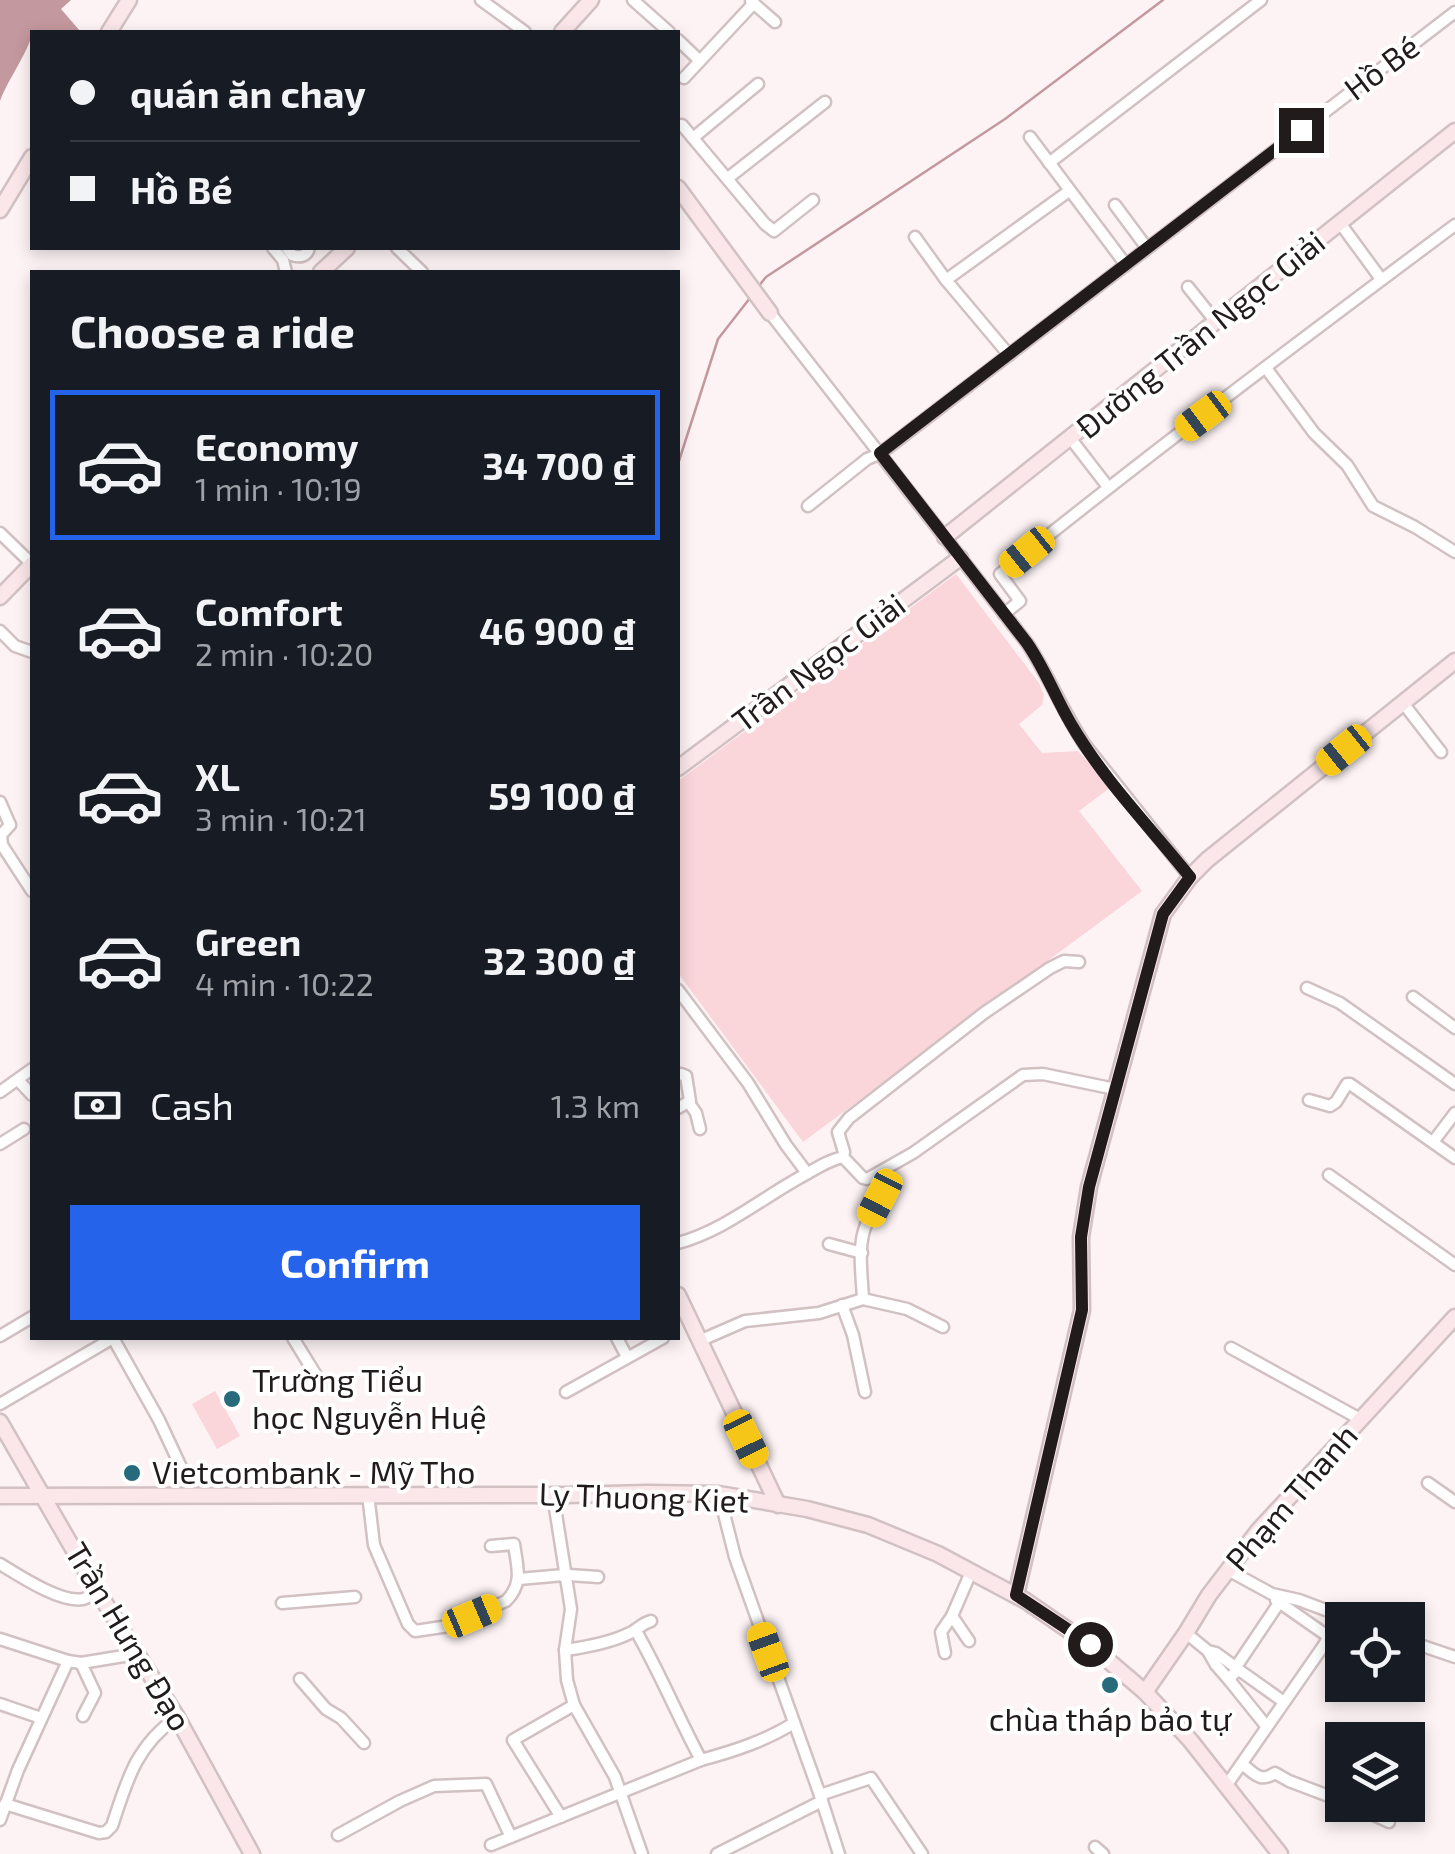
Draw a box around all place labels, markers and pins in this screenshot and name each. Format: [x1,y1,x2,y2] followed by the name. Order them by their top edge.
[252,1360,487,1435] place label: Trường Tiểu học Nguyễn Huệ
[221,1388,243,1410] marker: Trường Tiểu học Nguyễn Huệ
[152,1452,475,1490] place label: Vietcombank - Mỹ Tho
[121,1462,143,1484] marker: Vietcombank - Mỹ Tho
[1099,1674,1121,1696] marker: chùa tháp bảo tự
[989,1699,1232,1737] place label: chùa tháp bảo tự

